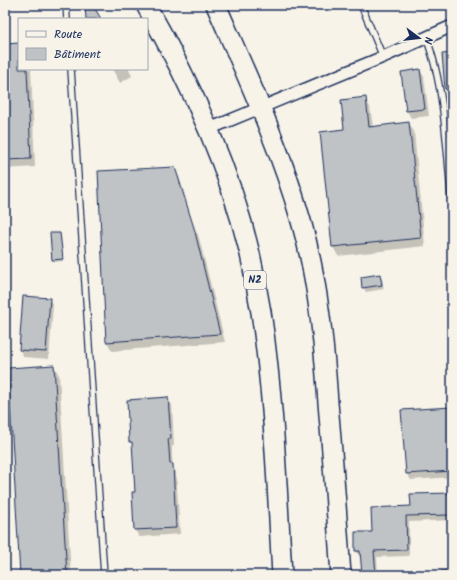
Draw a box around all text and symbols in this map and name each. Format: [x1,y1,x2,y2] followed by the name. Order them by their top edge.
[18,18,148,70] legend
[399,18,439,58] north arrow
[54,25,83,44] text: Route
[418,35,437,46] text: N
[54,45,101,64] text: Bâtiment
[244,271,266,289] road number: N2

